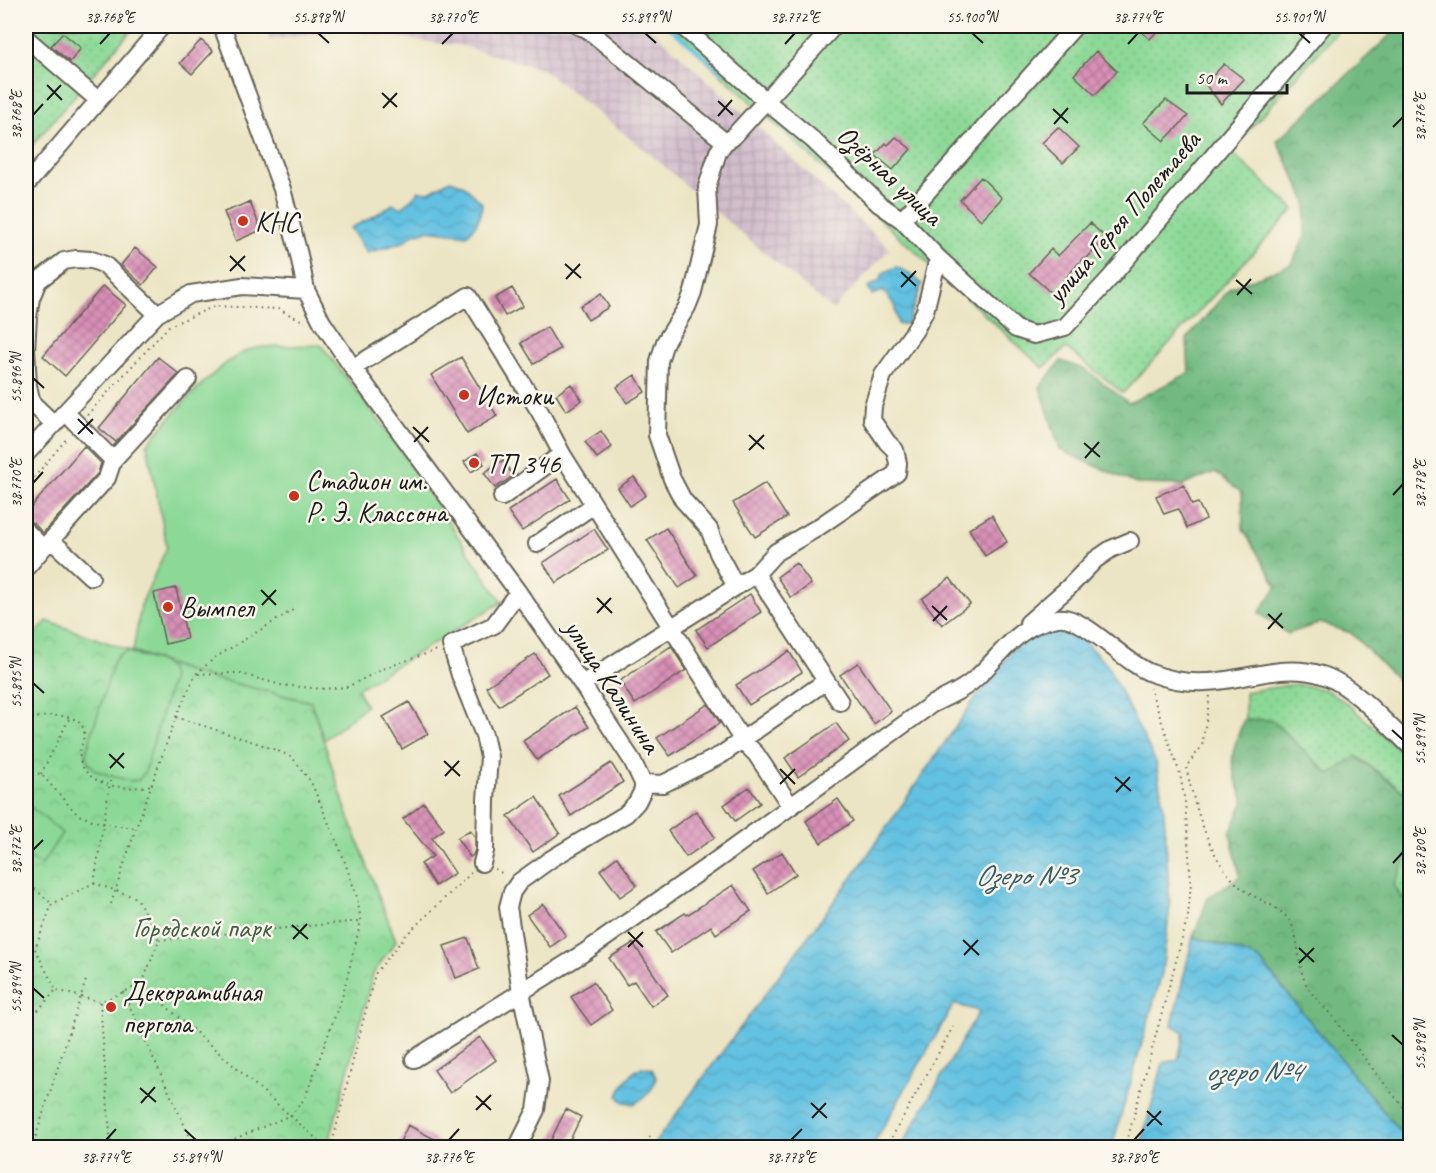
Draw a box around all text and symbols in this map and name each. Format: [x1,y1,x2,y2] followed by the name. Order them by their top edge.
[86,8,137,27] text: 38.768°E
[293,8,346,27] text: 55.898°N
[429,8,480,27] text: 38.770°E
[620,8,673,27] text: 55.899°N
[771,8,822,27] text: 38.772°E
[947,8,1000,27] text: 55.900°N
[1114,8,1165,27] text: 38.774°E
[1274,8,1327,27] text: 55.901°N
[1187,57,1288,95] scale bar
[1196,67,1229,89] text: 50 m
[7,88,26,139] text: 38.768°E
[1411,90,1430,141] text: 38.776°E
[829,117,951,235] street label: Озёрная улица
[1037,122,1209,312] street label: улица Героя Полетаева
[255,204,302,239] place label: КНС
[236,214,250,228] marker: КНС
[7,350,26,403] text: 55.896°N
[476,378,555,413] place label: Истоки
[457,388,471,402] marker: Истоки
[486,446,562,481] place label: ТП 346
[7,456,26,507] text: 38.770°E
[467,456,481,470] marker: ТП 346
[1411,457,1430,508] text: 38.778°E
[306,463,449,530] place label: Стадион им. Р. Э. Классона
[287,489,301,503] marker: Стадион им. Р. Э. Классона
[180,590,255,625] place label: Вымпел
[161,600,175,614] marker: Вымпел
[556,611,670,761] street label: улица Калинина
[7,655,26,708] text: 55.895°N
[1411,712,1430,765] text: 55.899°N
[7,823,26,874] text: 38.772°E
[1411,825,1430,876] text: 38.780°E
[975,856,1081,894] water label: Озеро №3
[133,910,273,945] park label: Городской парк
[7,960,26,1013] text: 55.894°N
[123,974,264,1041] place label: Декоративная пергола
[104,1000,118,1014] marker: Декоративная пергола
[1411,1017,1430,1070] text: 55.898°N
[1205,1052,1307,1090] water label: озеро №4
[82,1148,133,1167] text: 38.774°E
[171,1148,224,1167] text: 55.894°N
[425,1148,476,1167] text: 38.776°E
[767,1148,818,1167] text: 38.778°E
[1110,1148,1161,1167] text: 38.780°E

